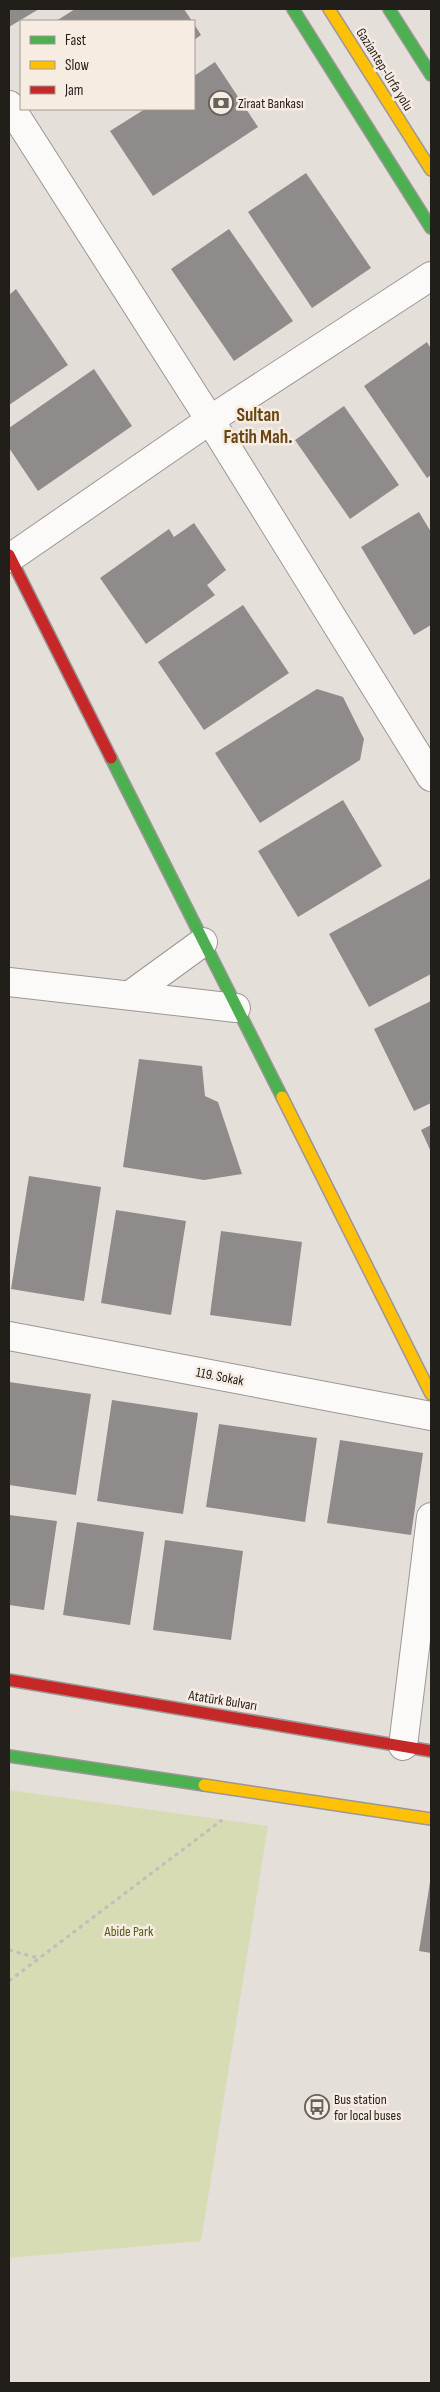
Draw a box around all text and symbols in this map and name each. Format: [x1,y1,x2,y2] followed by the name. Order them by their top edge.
[20,20,195,110] legend
[352,25,417,114] street label: Gaziantep-Urfa yolu
[65,31,87,50] text: Fast
[65,56,89,75] text: Slow
[64,81,83,100] text: Jam
[208,90,234,116] bank icon: Ziraat Bankası
[238,95,304,112] place label: Ziraat Bankası
[223,404,293,449] district label: Sultan Fatih Mah.
[195,1364,246,1390] street label: 119. Sokak
[186,1687,258,1714] street label: Atatürk Bulvarı
[104,1923,154,1940] park label: Abide Park
[334,2091,401,2124] place label: Bus station for local buses
[304,2094,330,2120] bus stop icon: Bus station for local buses

